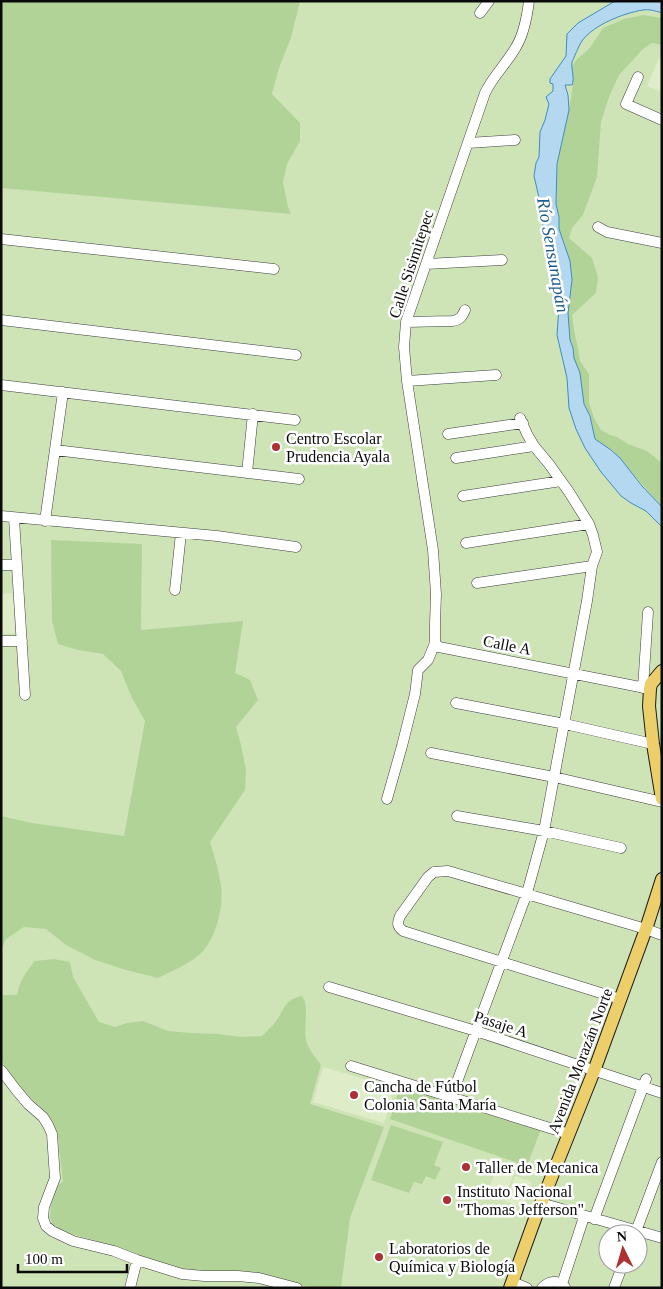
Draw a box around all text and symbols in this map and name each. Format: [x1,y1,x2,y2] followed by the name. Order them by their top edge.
[533,195,573,314] water label: Río Sensunapán
[386,208,437,320] street label: Calle Sisimitepec
[286,430,390,466] place label: Centro Escolar Prudencia Ayala
[270,441,282,453] marker: Centro Escolar Prudencia Ayala
[482,632,533,658] street label: Calle A
[544,986,616,1136] street label: Avenida Morazán Norte
[472,1007,530,1042] street label: Pasaje A
[364,1078,496,1113] place label: Cancha de Fútbol Colonia Santa María
[348,1089,360,1101] marker: Cancha de Fútbol Colonia Santa María
[476,1159,598,1176] place label: Taller de Mecanica
[460,1161,472,1173] marker: Taller de Mecanica
[457,1183,584,1218] place label: Instituto Nacional "Thomas Jefferson"
[441,1194,453,1206] marker: Instituto Nacional "Thomas Jefferson"
[598,1224,648,1274] north arrow
[616,1229,628,1244] text: N
[389,1240,515,1276] place label: Laboratorios de Química y Biología
[18,1242,126,1274] scale bar
[25,1251,63,1267] text: 100 m
[373,1251,385,1263] marker: Laboratorios de Química y Biología

